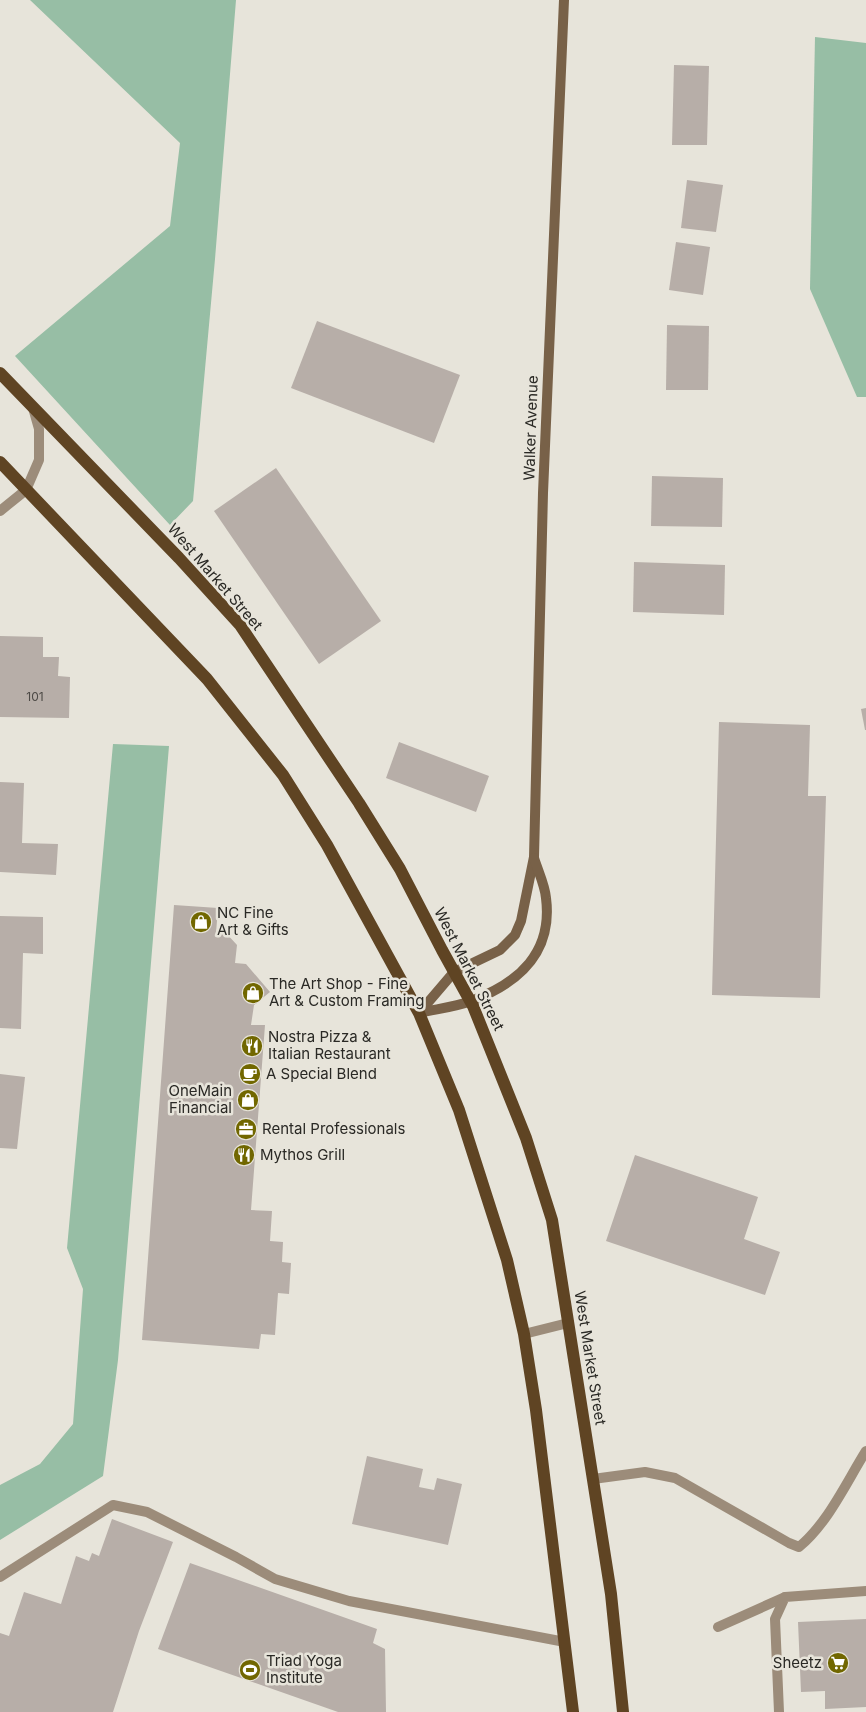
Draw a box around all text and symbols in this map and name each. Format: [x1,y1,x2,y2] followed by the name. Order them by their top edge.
[519,375,542,481] street label: Walker Avenue
[164,519,267,634] street label: West Market Street
[26,689,44,704] house number: 101
[217,903,289,939] place label: NC Fine Art & Gifts
[430,904,509,1034] street label: West Market Street
[189,910,213,934] shop icon: NC Fine Art & Gifts
[269,974,424,1010] place label: The Art Shop - Fine Art & Custom Framing
[241,981,265,1005] shop icon: The Art Shop - Fine Art & Custom Framing
[268,1027,391,1063] place label: Nostra Pizza & Italian Restaurant
[240,1034,264,1058] restaurant icon: Nostra Pizza & Italian Restaurant
[238,1062,262,1086] cafe icon: A Special Blend
[266,1064,377,1083] place label: A Special Blend
[168,1081,232,1117] place label: OneMain Financial
[236,1088,260,1112] shop icon: OneMain Financial
[234,1117,258,1141] office icon: Rental Professionals
[262,1119,406,1138] place label: Rental Professionals
[232,1143,256,1167] restaurant icon: Mythos Grill
[260,1145,345,1164] place label: Mythos Grill
[570,1289,611,1427] street label: West Market Street
[266,1651,342,1687] place label: Triad Yoga Institute
[826,1651,850,1675] supermarket icon: Sheetz
[773,1653,822,1672] place label: Sheetz
[238,1658,262,1682] sports icon: Triad Yoga Institute

